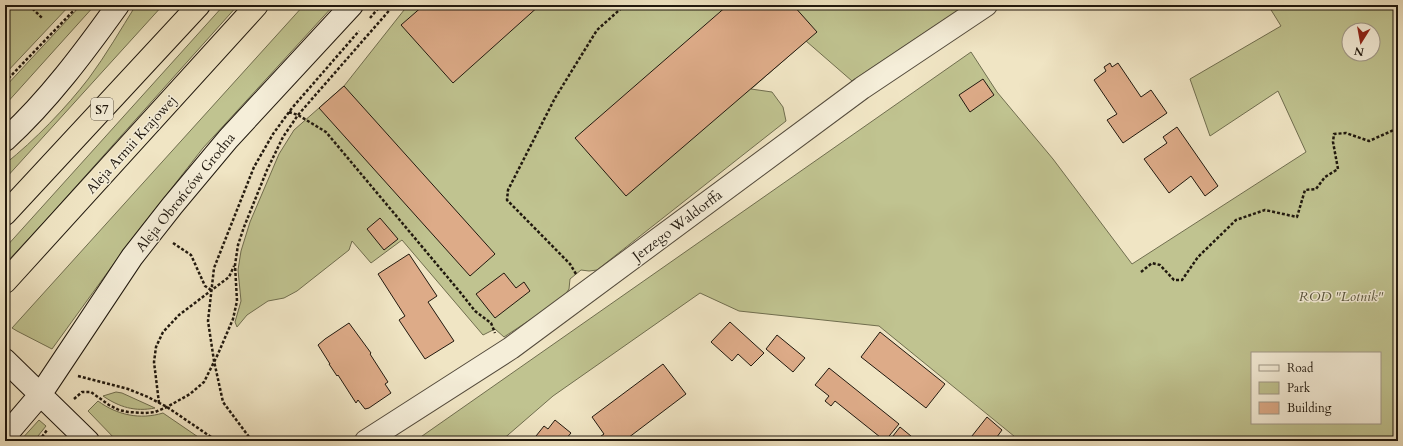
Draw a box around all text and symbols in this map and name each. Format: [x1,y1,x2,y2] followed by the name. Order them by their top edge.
[1341,22,1381,62] north arrow
[1353,43,1365,60] text: N
[82,91,181,198] street label: Aleja Armii Krajowej
[91,98,113,120] road number: S7
[131,129,239,256] street label: Aleja Obrońców Grodna
[627,185,726,267] street label: Jerzego Waldorffa
[1299,287,1384,306] park label: ROD "Lotnik"
[1251,352,1381,424] legend
[1287,360,1314,376] text: Road
[1287,380,1311,396] text: Park
[1287,400,1332,416] text: Building

